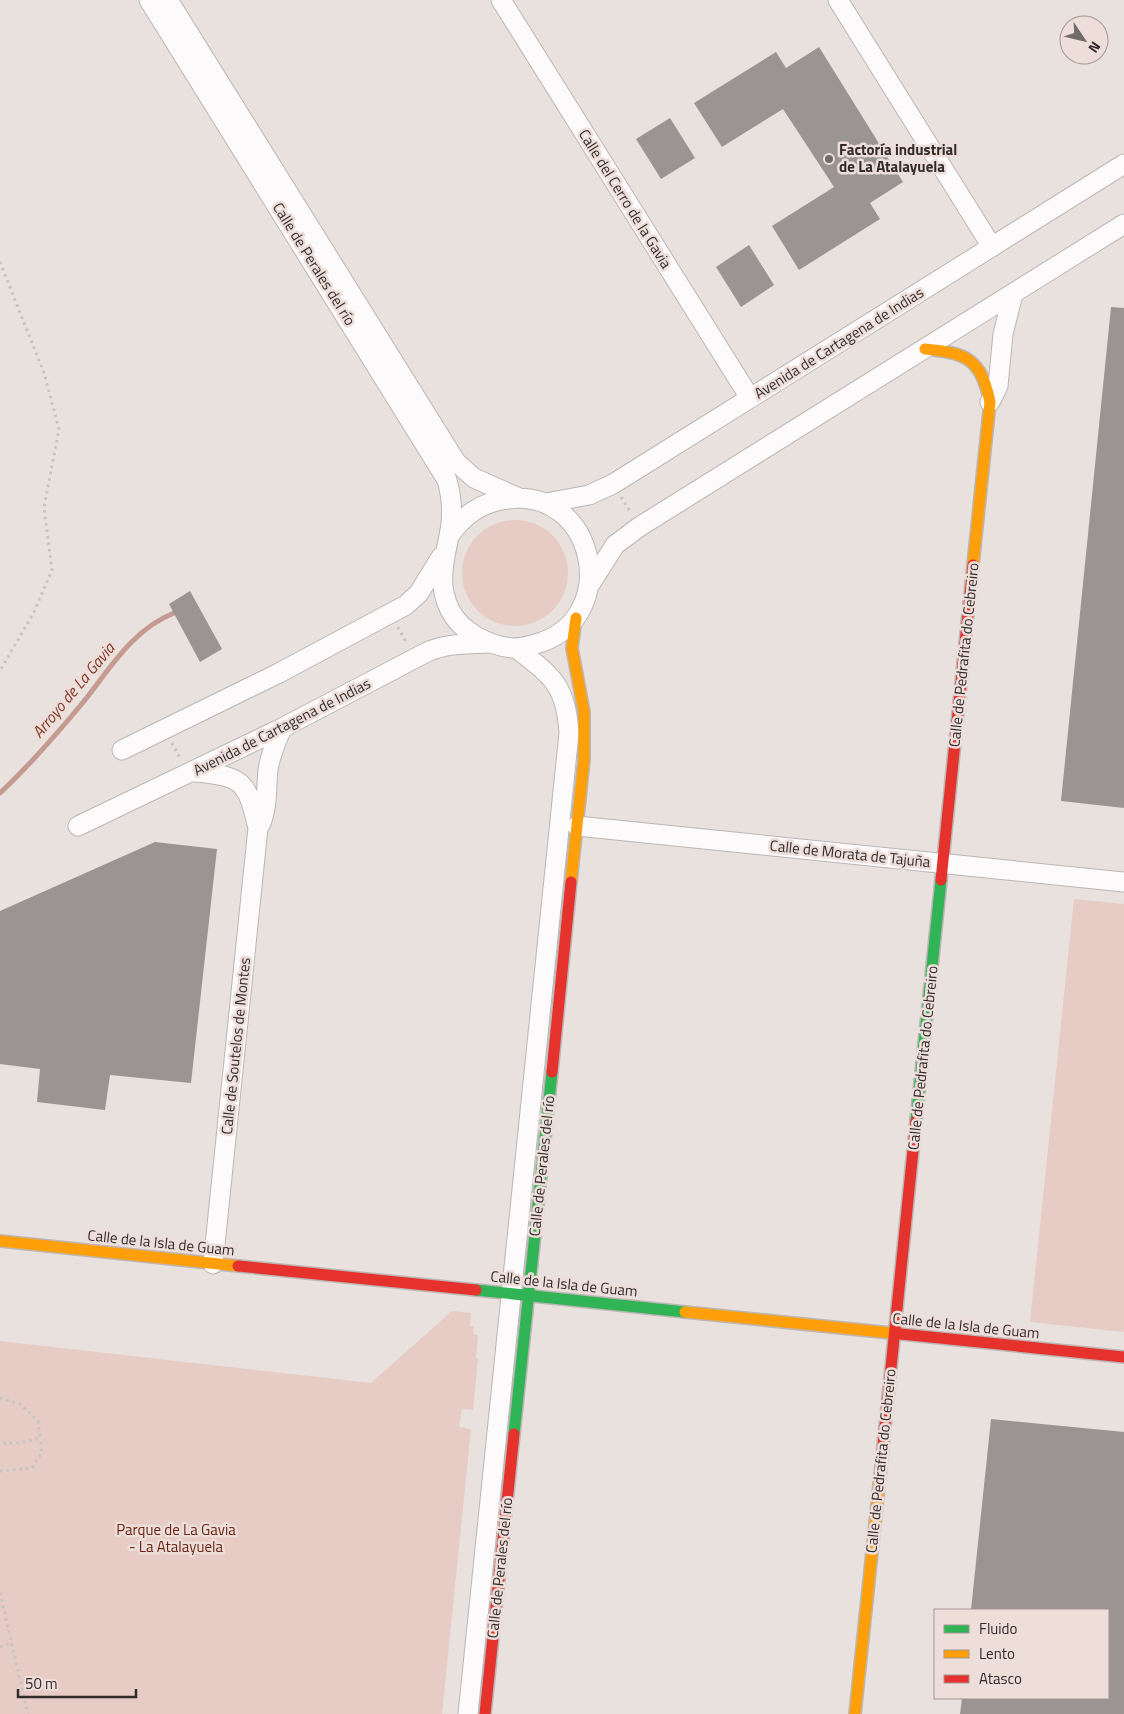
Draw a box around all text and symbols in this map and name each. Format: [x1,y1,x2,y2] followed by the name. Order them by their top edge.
[1059,15,1109,65] north arrow
[1084,38,1106,58] text: N
[573,125,678,273] street label: Calle del Cerro de la Gavia
[839,138,957,178] place label: Factoría industrial de La Atalayuela
[823,153,835,165] marker: Factoría industrial de La Atalayuela
[267,198,362,330] street label: Calle de Perales del río
[749,281,928,404] street label: Avenida de Cartagena de Indias
[942,562,985,748] street label: Calle de Pedrafita do Cebreiro
[26,636,121,743] water label: Arroyo de La Gavia
[189,672,374,781] street label: Avenida de Cartagena de Indias
[769,834,932,873] street label: Calle de Morata de Tajuña
[215,956,256,1136] street label: Calle de Soutelos de Montes
[901,965,944,1151] street label: Calle de Pedrafita do Cebreiro
[523,1094,560,1237] street label: Calle de Perales del río
[86,1223,236,1262] street label: Calle de la Isla de Guam
[489,1264,639,1303] street label: Calle de la Isla de Guam
[891,1306,1041,1345] street label: Calle de la Isla de Guam
[859,1368,902,1554] street label: Calle de Pedrafita do Cebreiro
[481,1496,518,1639] street label: Calle de Perales del río
[116,1518,236,1558] park label: Parque de La Gavia - La Atalayuela
[934,1609,1109,1699] legend
[979,1617,1018,1640] text: Fluido
[979,1642,1015,1665] text: Lento
[18,1666,135,1698] scale bar
[979,1667,1022,1690] text: Atasco
[25,1672,58,1695] text: 50 m

